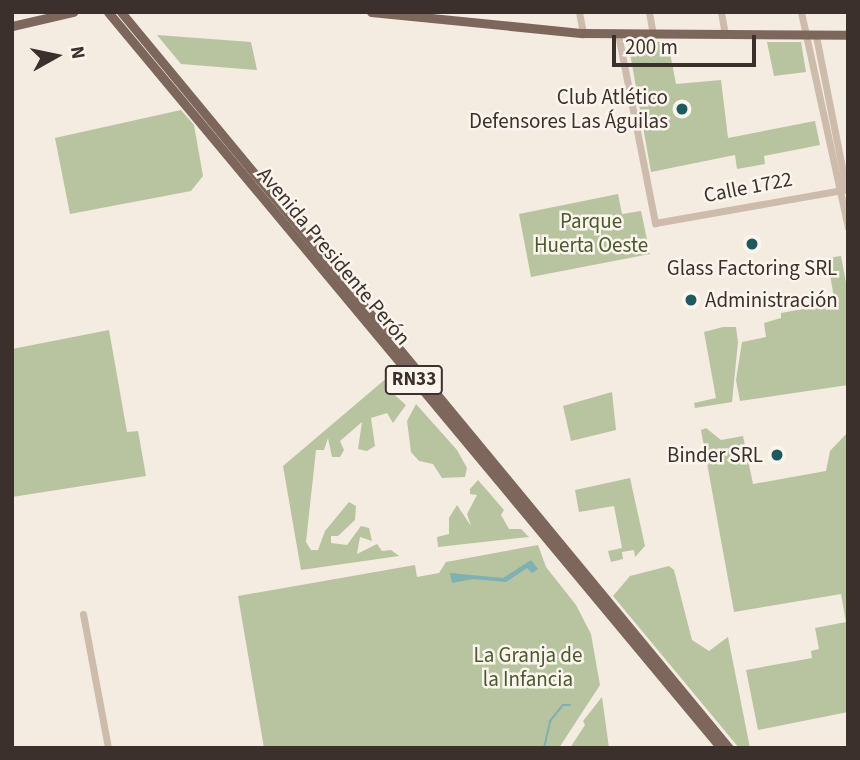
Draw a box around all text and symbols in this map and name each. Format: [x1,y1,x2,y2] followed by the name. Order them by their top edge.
[21,21,91,91] north arrow
[615,21,758,65] scale bar
[625,32,678,62] text: 200 m
[63,44,92,61] text: N
[469,84,668,134] place label: Club Atlético Defensores Las Águilas
[674,101,690,117] marker: Club Atlético Defensores Las Águilas
[252,162,416,350] street label: Avenida Presidente Perón
[702,166,794,208] street label: Calle 1722
[534,208,648,258] park label: Parque Huerta Oeste
[744,236,760,252] marker: Glass Factoring SRL
[667,255,837,281] place label: Glass Factoring SRL
[705,287,838,313] place label: Administración
[683,292,699,308] marker: Administración
[384,364,444,396] road number: RN33
[667,442,763,468] place label: Binder SRL
[769,447,785,463] marker: Binder SRL
[474,642,582,692] park label: La Granja de la Infancia

